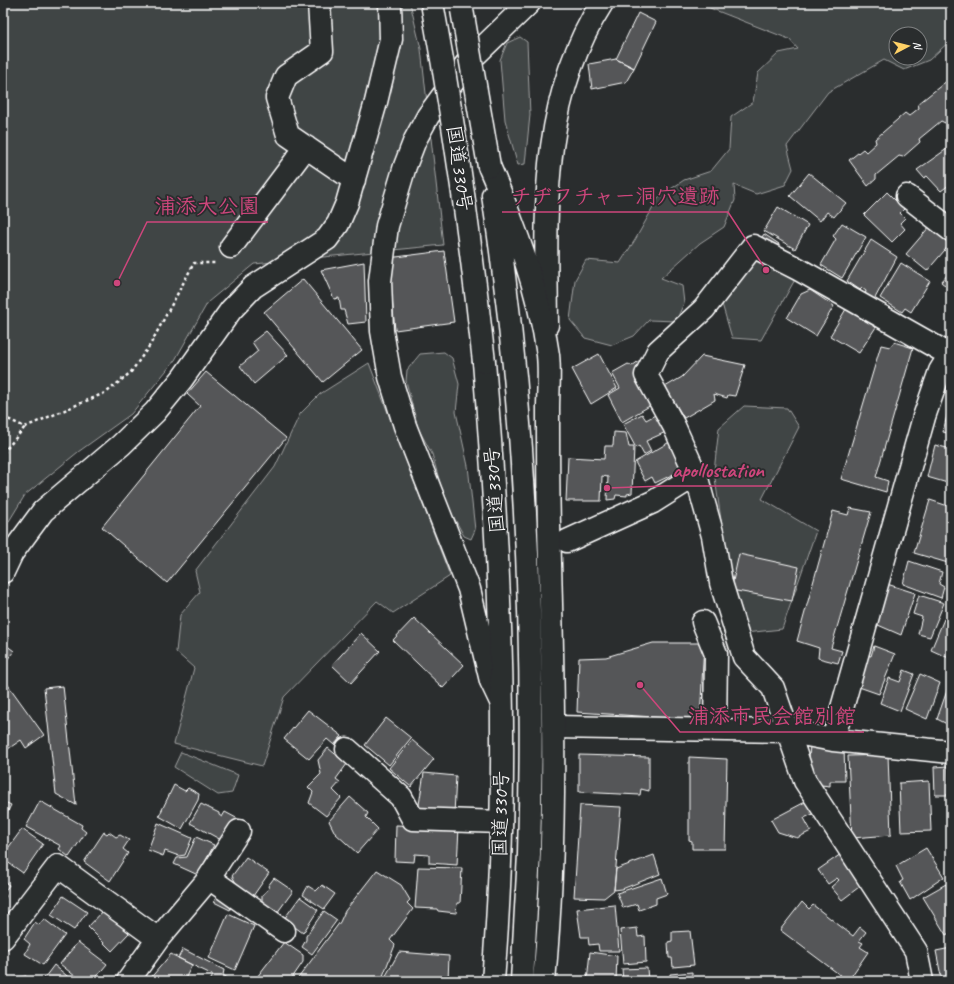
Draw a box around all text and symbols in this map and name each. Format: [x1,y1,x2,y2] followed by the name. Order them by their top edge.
[888,26,928,66] north arrow
[911,41,926,51] text: N
[441,123,478,213] street label: 国道330号
[502,179,728,212] callout: チヂフチャー洞穴遺跡
[510,183,720,209] text: チヂフチャー洞穴遺跡
[147,189,268,222] callout: 浦添大公園
[155,193,260,219] text: 浦添大公園
[479,446,510,534] street label: 国道330号
[664,453,772,486] callout: apollostation
[672,457,765,483] text: apollostation
[680,699,864,732] callout: 浦添市民会館別館
[688,703,856,729] text: 浦添市民会館別館
[487,770,514,858] street label: 国道330号

